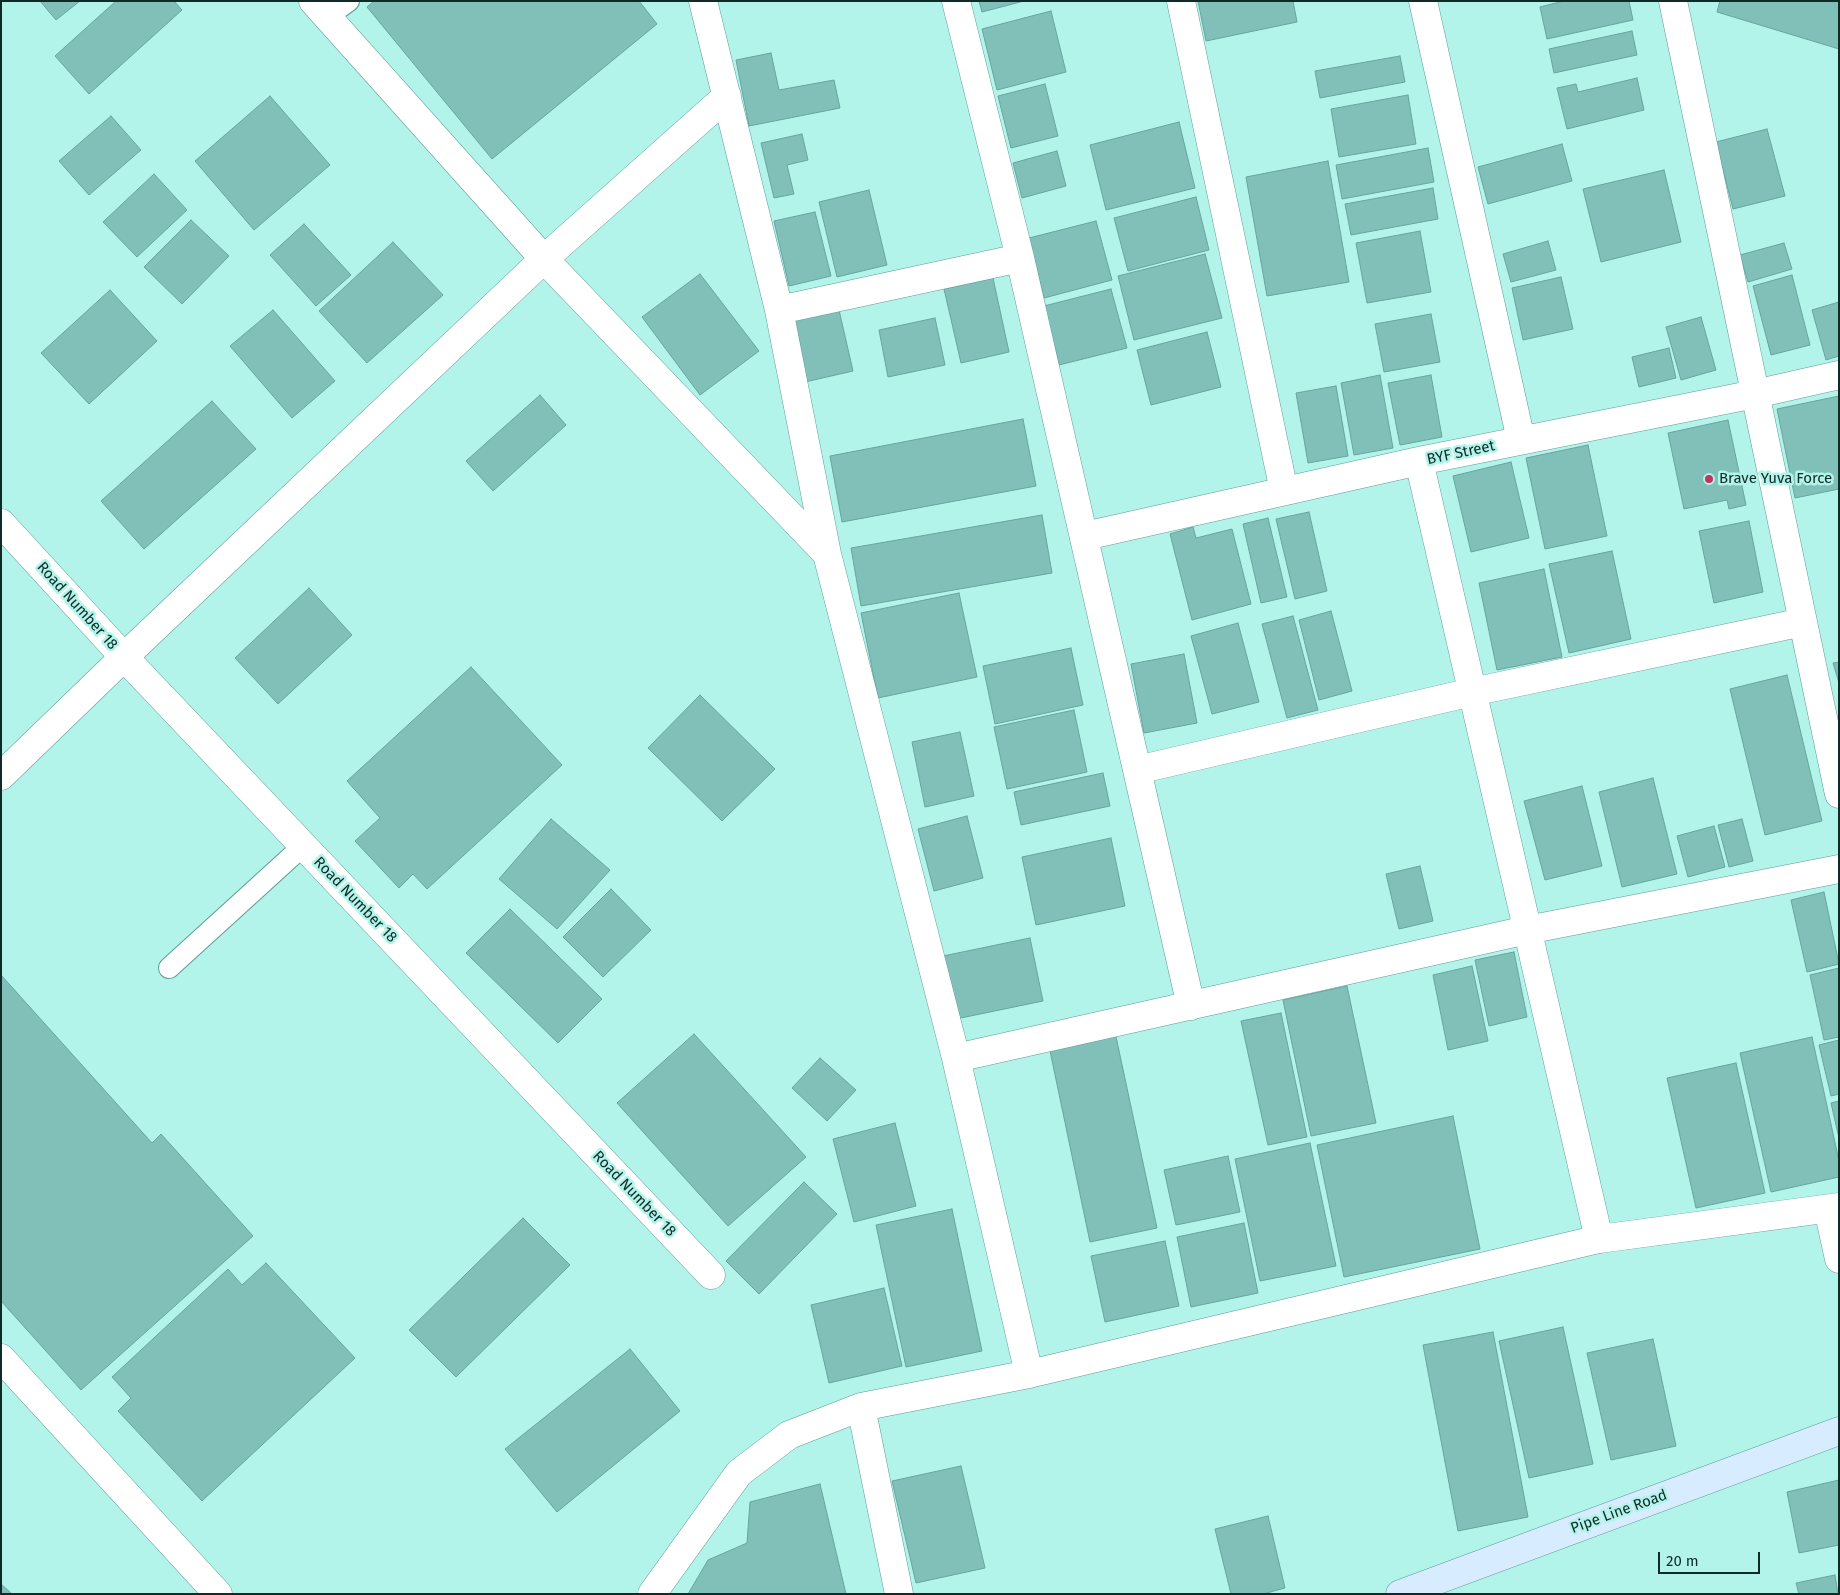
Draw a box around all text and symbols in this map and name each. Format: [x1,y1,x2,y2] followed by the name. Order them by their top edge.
[1425,437,1497,469] street label: BYF Street
[1719,470,1832,488] place label: Brave Yuva Force
[1703,473,1715,485] marker: Brave Yuva Force
[33,558,121,654] street label: Road Number 18
[310,853,400,947] street label: Road Number 18
[589,1147,679,1241] street label: Road Number 18
[1568,1486,1670,1538] street label: Pipe Line Road
[1660,1542,1762,1574] scale bar
[1666,1552,1699,1570] text: 20 m

